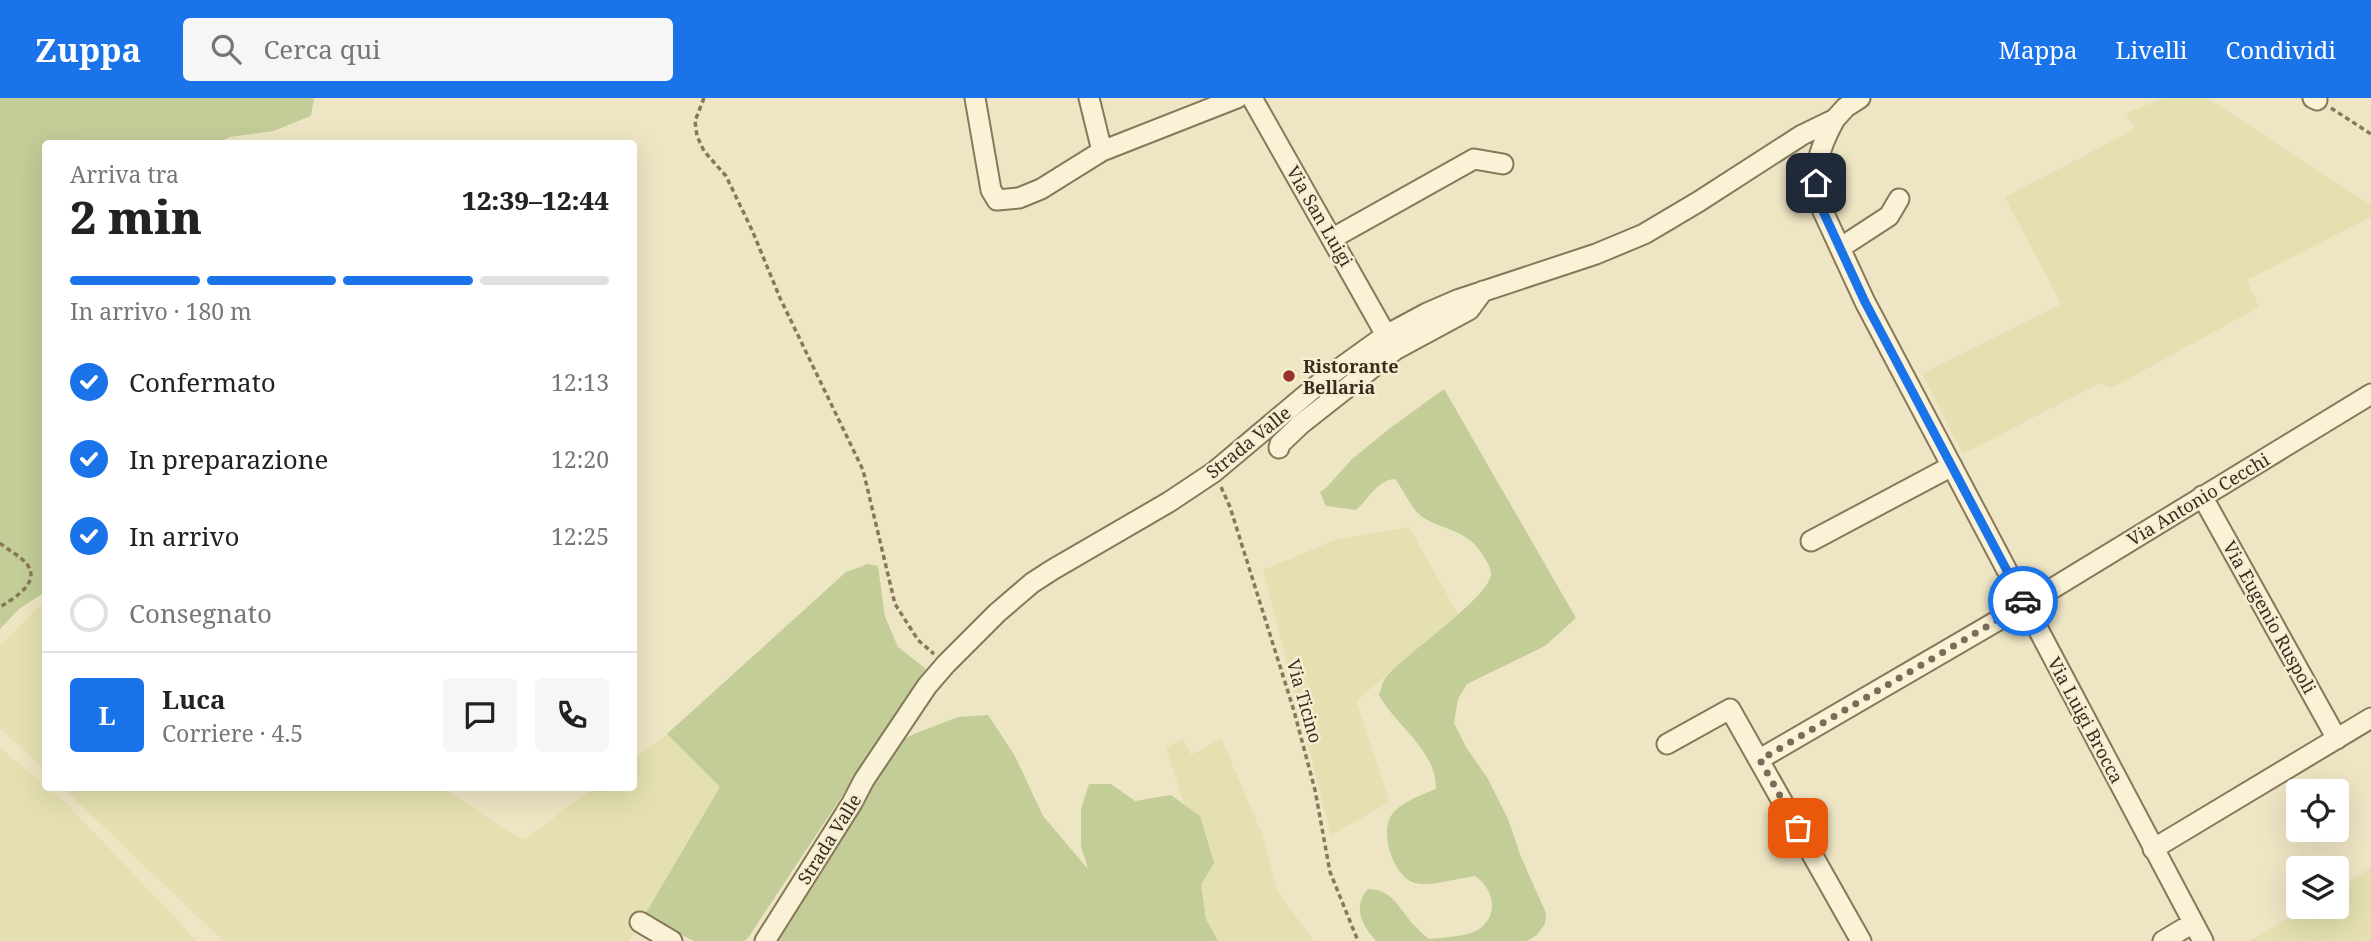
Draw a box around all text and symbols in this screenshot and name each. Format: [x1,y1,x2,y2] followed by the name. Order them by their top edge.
[183,18,673,81] search box
[35,27,141,72] text: Zuppa
[207,30,245,68] icon: search
[263,31,381,67] text: Cerca qui
[1999,33,2078,66] text: Mappa
[2116,33,2188,66] text: Livelli
[2226,33,2336,66] text: Condividi
[1786,153,1846,213] pin
[70,158,179,190] text: Arriva tra
[1281,161,1359,271] street label: Via San Luigi
[1797,164,1835,202] icon: home
[462,182,609,218] text: 12:39–12:44
[70,185,202,247] text: 2 min
[70,295,252,327] text: In arrivo · 180 m
[1303,354,1399,399] place label: Ristorante Bellaria
[70,363,108,401] icon: check
[129,364,276,400] text: Confermato
[551,366,609,398] text: 12:13
[1281,368,1297,384] marker: Ristorante Bellaria
[1201,401,1295,483] street label: Strada Valle
[70,440,108,478] icon: check
[129,441,328,477] text: In preparazione
[551,443,609,475] text: 12:20
[2122,447,2274,551] street label: Via Antonio Cecchi
[70,517,108,555] icon: check
[129,518,240,554] text: In arrivo
[551,520,609,552] text: 12:25
[2218,536,2322,698] street label: Via Eugenio Ruspoli
[1988,566,2058,636] courier
[2004,582,2042,620] icon: car
[129,595,272,631] text: Consegnato
[2043,653,2129,787] street label: Via Luigi Brocca
[1282,656,1328,746] street label: Via Ticino
[443,678,517,752] button: chat
[535,678,609,752] button: phone
[162,681,226,717] text: Luca
[98,697,116,733] text: L
[162,717,303,749] text: Corriere · 4.5
[2286,779,2349,919] map controls
[2286,779,2349,842] button: locate
[792,789,866,889] street label: Strada Valle
[1768,798,1828,858] pin
[1779,809,1817,847] icon: bag
[2286,856,2349,919] button: layers

